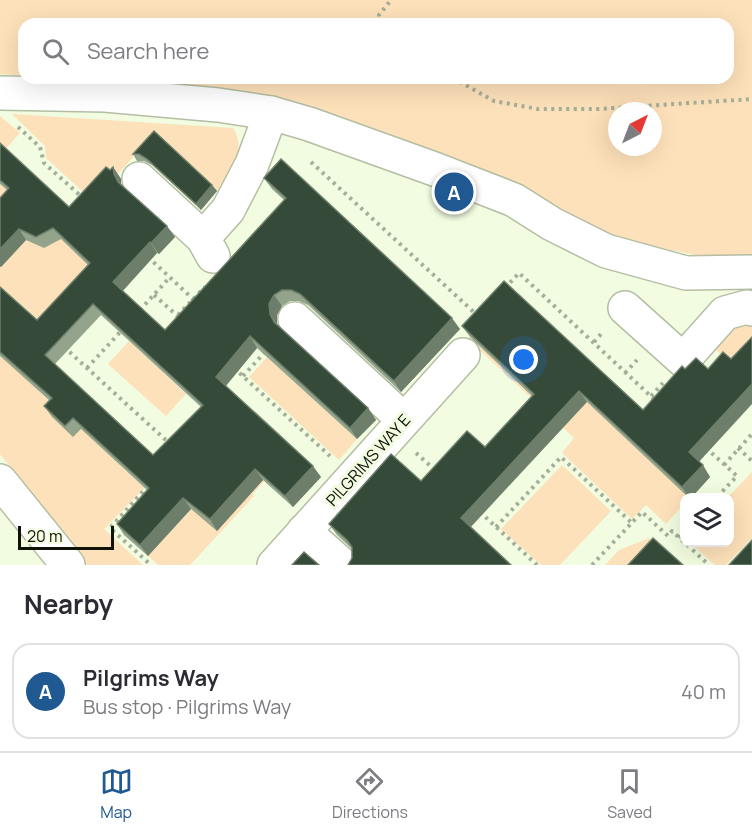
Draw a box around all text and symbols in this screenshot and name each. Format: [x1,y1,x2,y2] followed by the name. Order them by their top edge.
[18,18,734,84] search box
[39,35,72,68] icon: search
[87,36,209,66] text: Search here
[608,102,662,156] north arrow
[434,170,474,214] pin: A
[509,345,538,374] your location
[321,409,415,511] street label: PILGRIMS WAY E
[680,493,734,547] map controls
[680,493,734,547] button: layers
[18,523,114,550] scale bar
[27,525,63,547] text: 20 m
[24,586,113,622] text: Nearby
[83,663,219,693] text: Pilgrims Way
[39,678,52,705] text: A
[681,678,726,705] text: 40 m
[83,693,291,720] text: Bus stop · Pilgrims Way
[100,765,133,823] tab: Map
[332,765,408,823] tab: Directions
[607,765,652,823] tab: Saved

